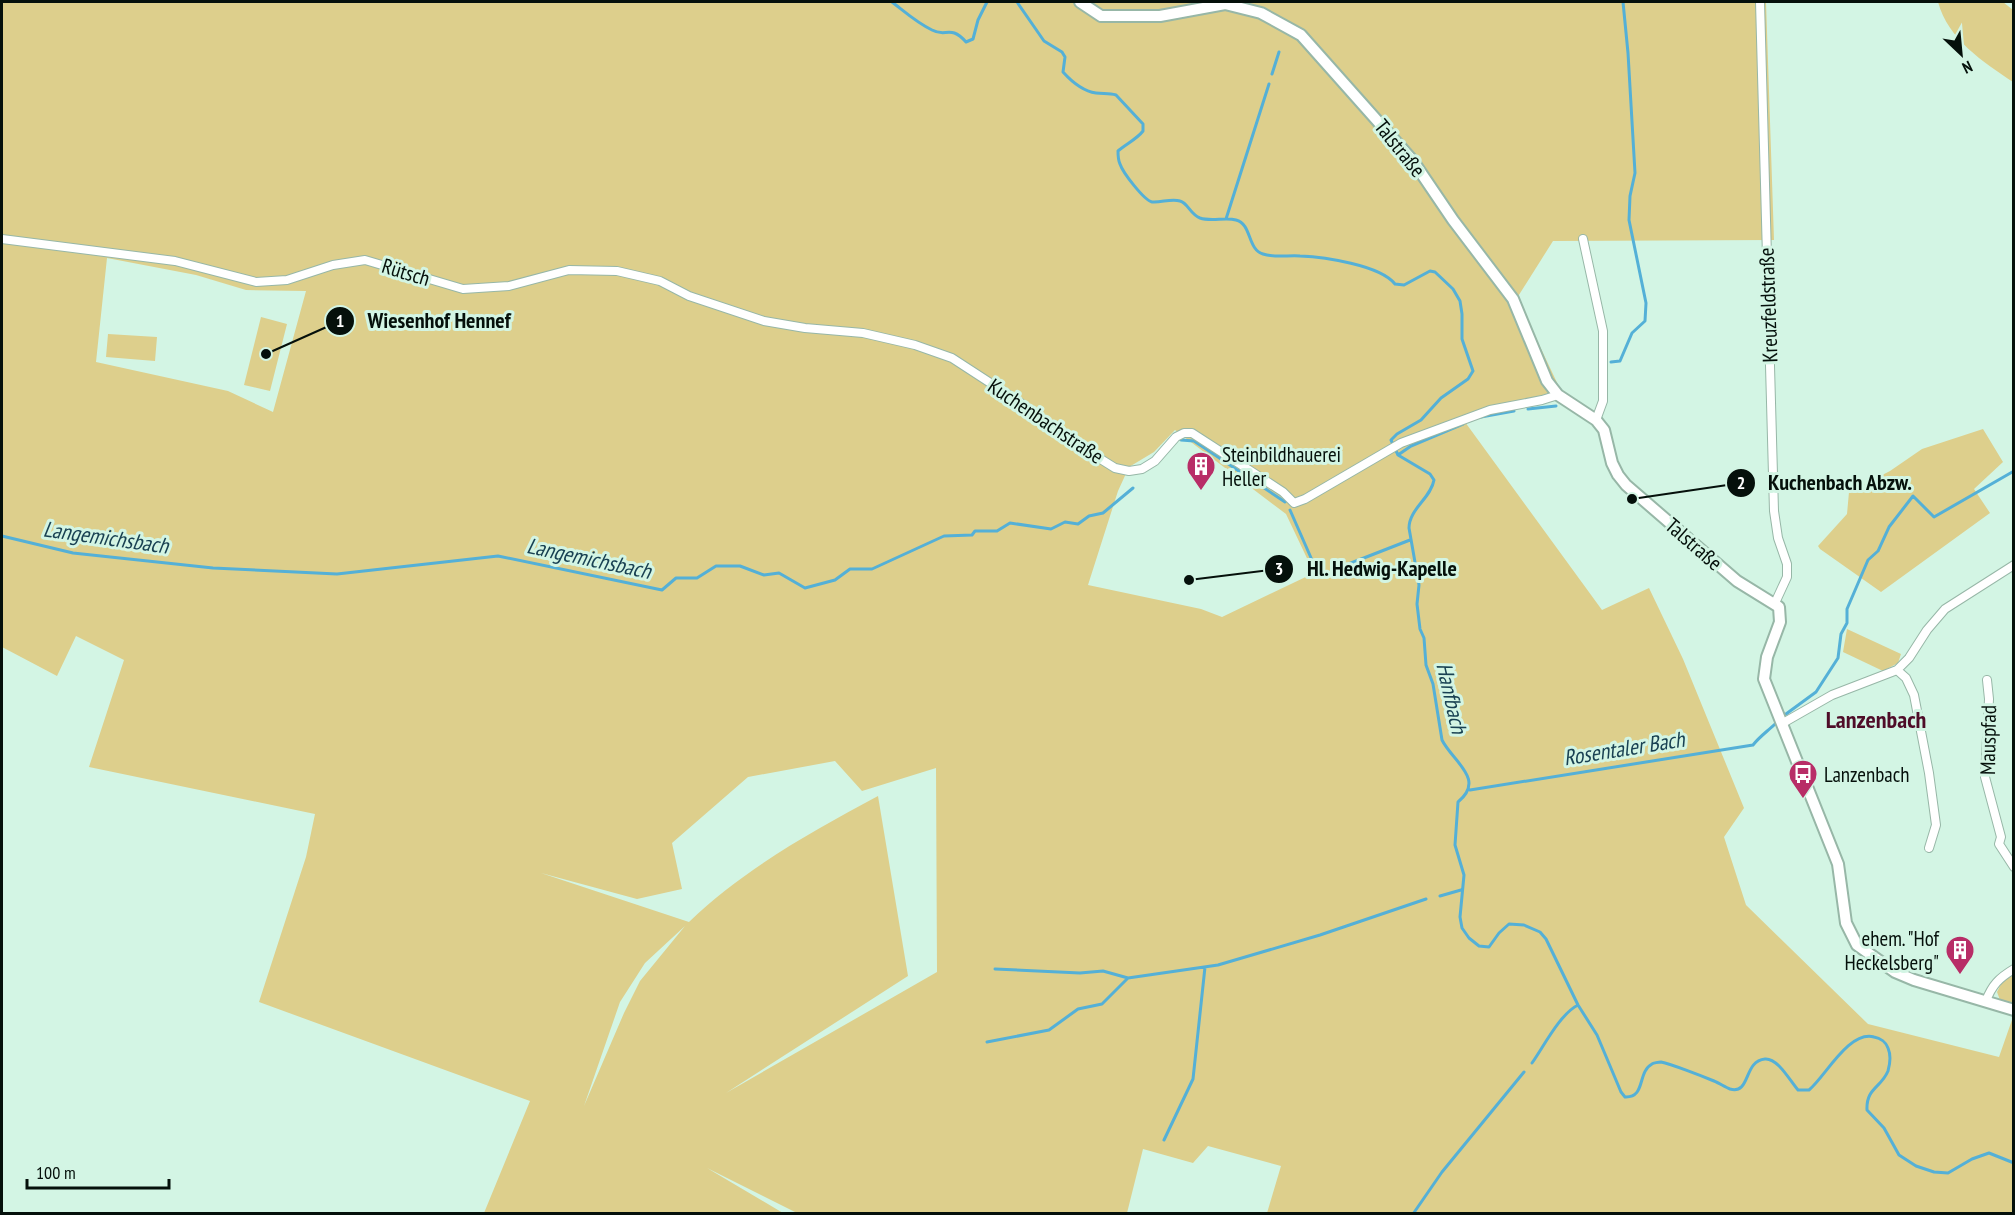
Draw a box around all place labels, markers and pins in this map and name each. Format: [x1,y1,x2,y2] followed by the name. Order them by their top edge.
[325,301,522,341] callout: Wiesenhof Hennef
[1222,441,1341,492] place label: Steinbildhauerei Heller
[1185,450,1217,492] building icon: Steinbildhauerei Heller
[1726,463,1924,503] callout: Kuchenbach Abzw.
[1264,549,1470,589] callout: Hl. Hedwig-Kapelle
[1787,758,1819,800] bus stop icon: Lanzenbach
[1824,761,1909,788] place label: Lanzenbach
[1845,925,1940,976] place label: ehem. "Hof Heckelsberg"
[1944,934,1976,976] building icon: ehem. "Hof Heckelsberg"

